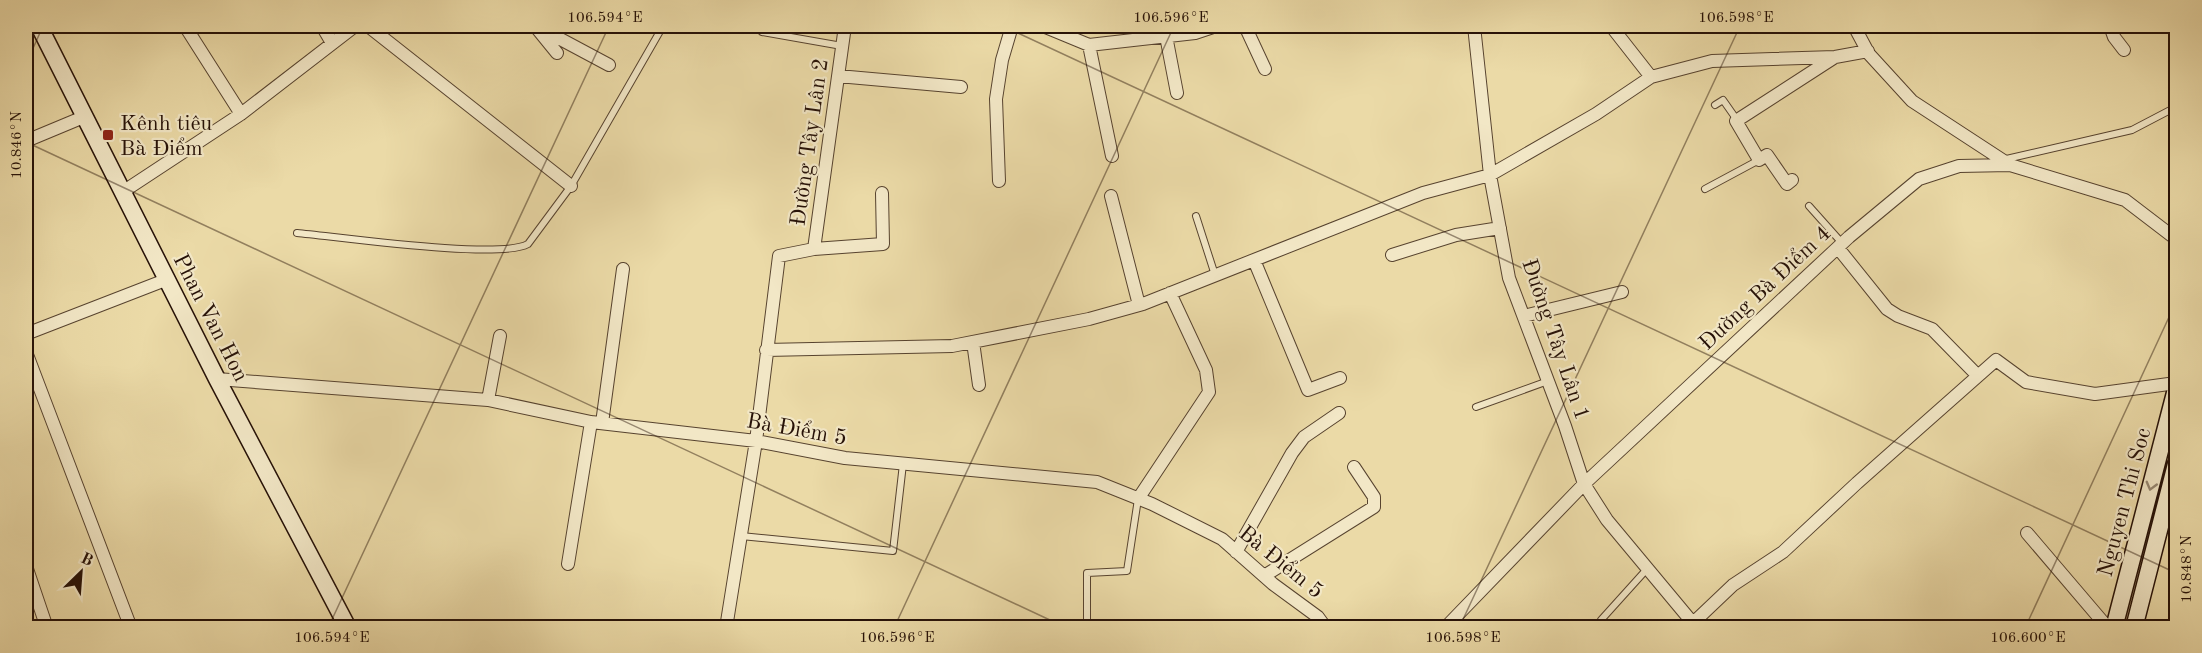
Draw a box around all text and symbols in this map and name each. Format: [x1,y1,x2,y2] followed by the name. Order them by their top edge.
[567,11,643,26] text: 106.594°E
[1133,11,1209,26] text: 106.596°E
[1698,11,1774,26] text: 106.598°E
[787,57,833,228] street label: Đường Tây Lân 2
[10,111,25,179] text: 10.846°N
[120,113,213,160] place label: Kênh tiêu Bà Điểm
[101,128,115,142] marker: Kênh tiêu Bà Điểm
[1695,221,1835,355] street label: Đường Bà Điểm 4
[169,250,252,385] street label: Phan Van Hon
[1517,256,1593,423] street label: Đường Tây Lân 1
[745,409,849,450] street label: Bà Điểm 5
[2094,426,2155,579] street label: Nguyen Thi Soc
[2146,480,2158,491] one-way arrow
[1234,521,1328,603] street label: Bà Điểm 5
[2180,535,2195,603] text: 10.848°N
[51,542,111,602] north arrow
[78,551,95,570] text: B
[294,631,370,646] text: 106.594°E
[859,631,935,646] text: 106.596°E
[1425,631,1501,646] text: 106.598°E
[1990,631,2066,646] text: 106.600°E

